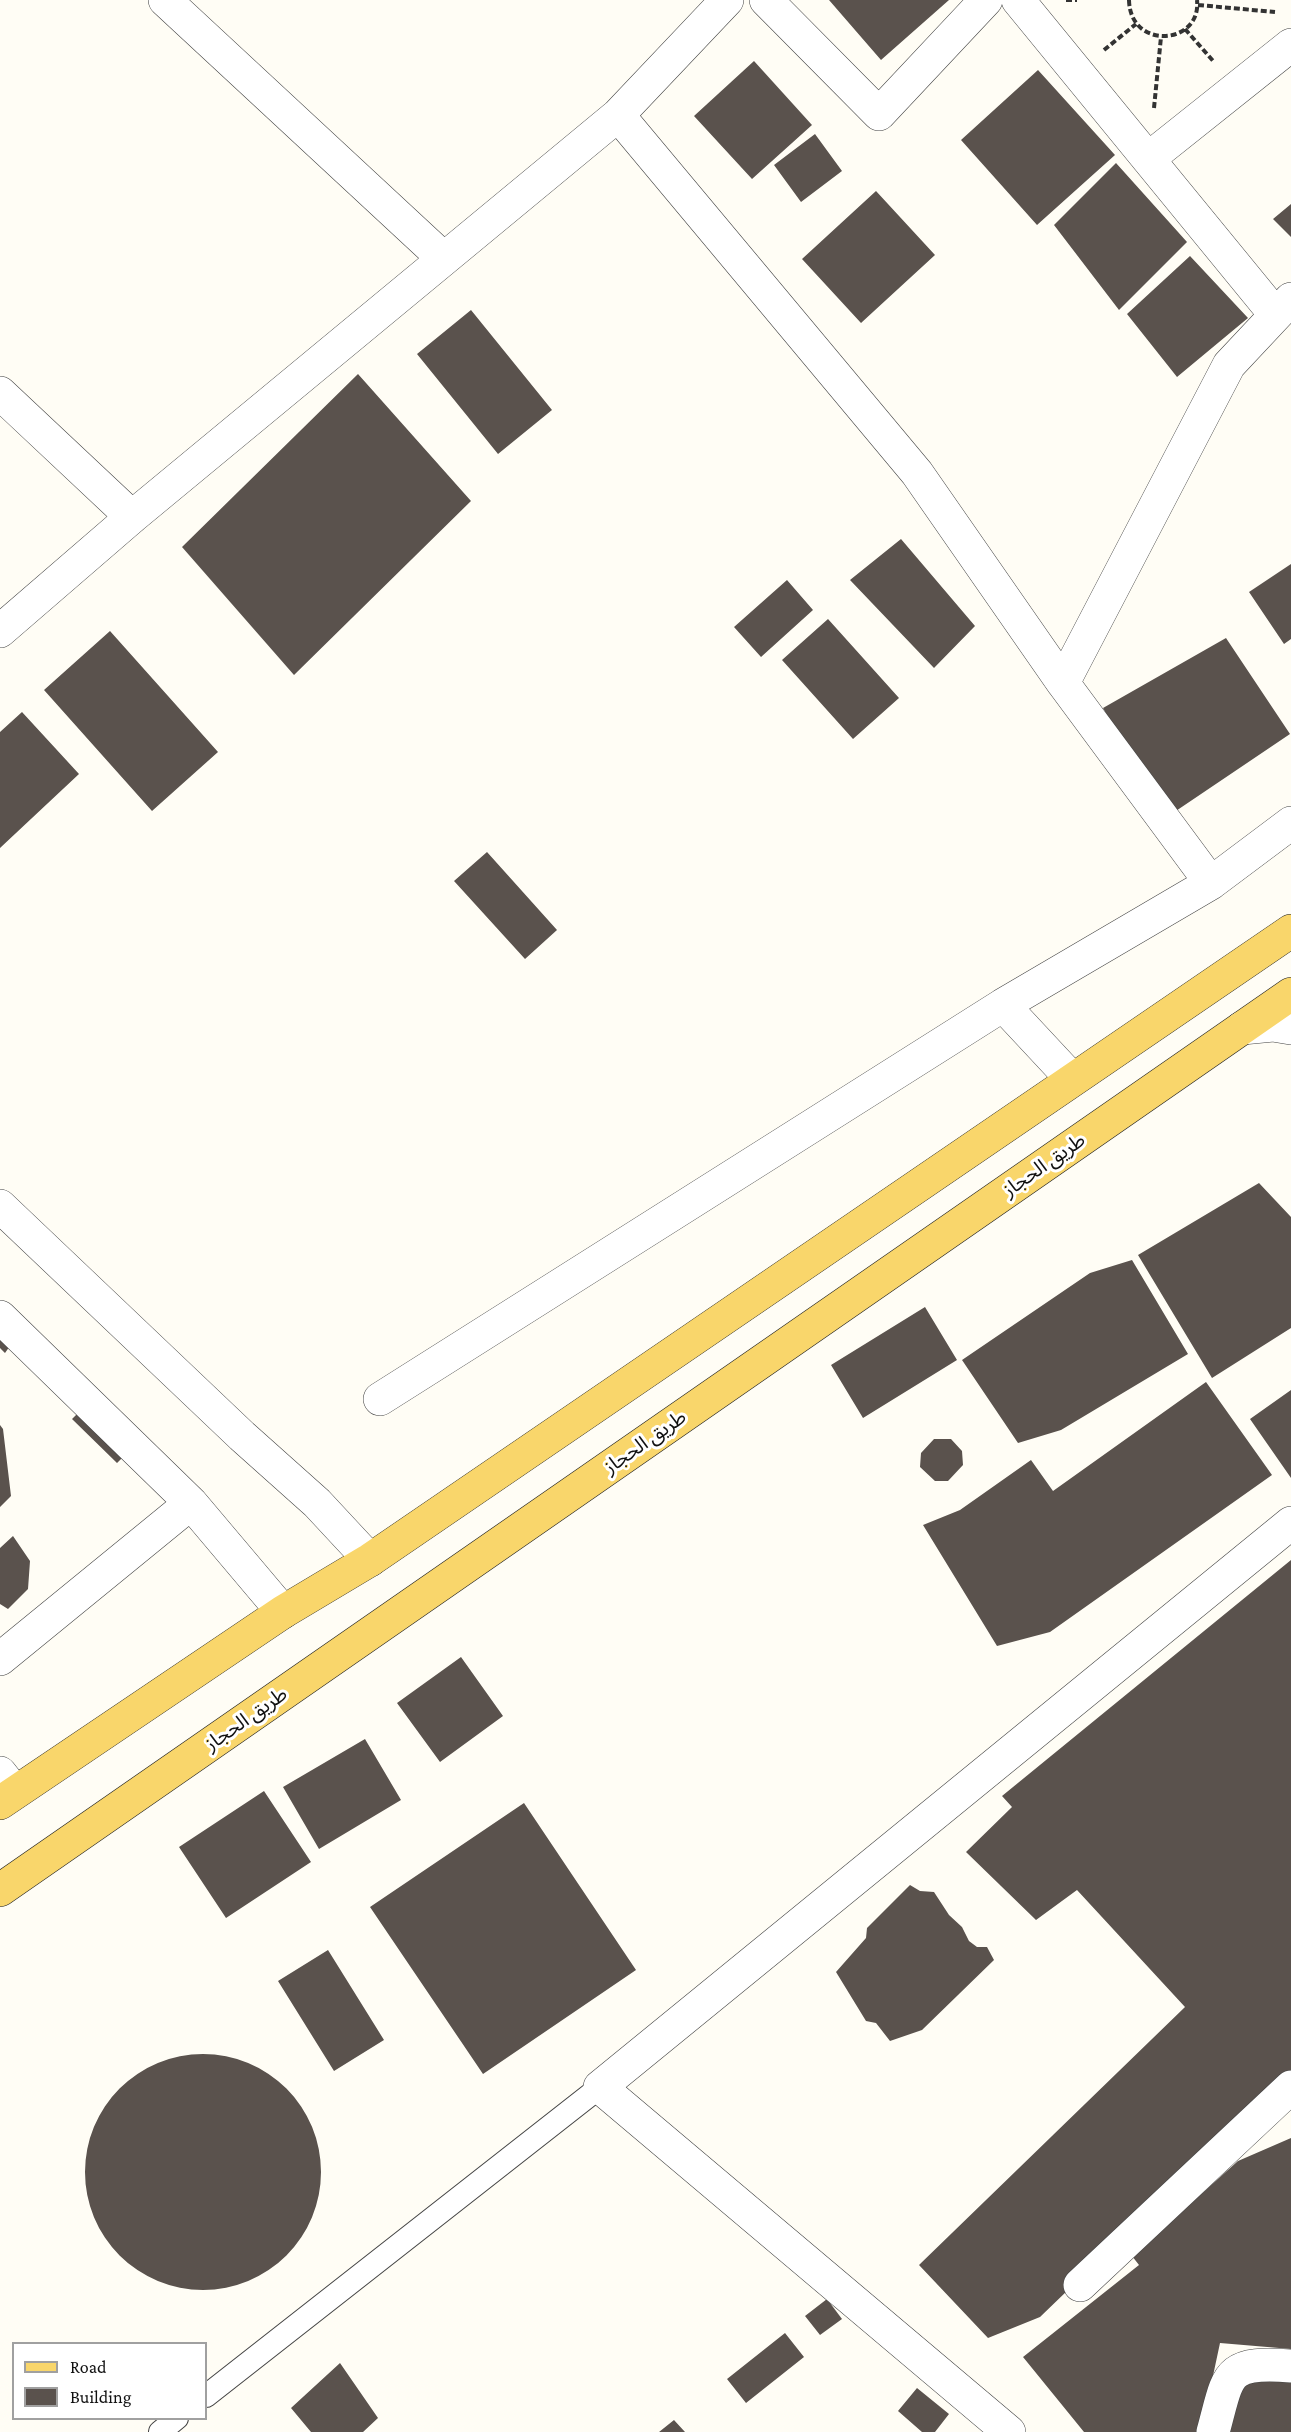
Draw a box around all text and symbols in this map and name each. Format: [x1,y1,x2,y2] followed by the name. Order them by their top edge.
[998,1128,1090,1202] street label: طريق الحجاز
[599,1405,691,1479] street label: طريق الحجاز
[200,1682,292,1756] street label: طريق الحجاز
[12,2342,207,2420] legend
[70,2357,107,2377] text: Road
[70,2387,131,2407] text: Building

